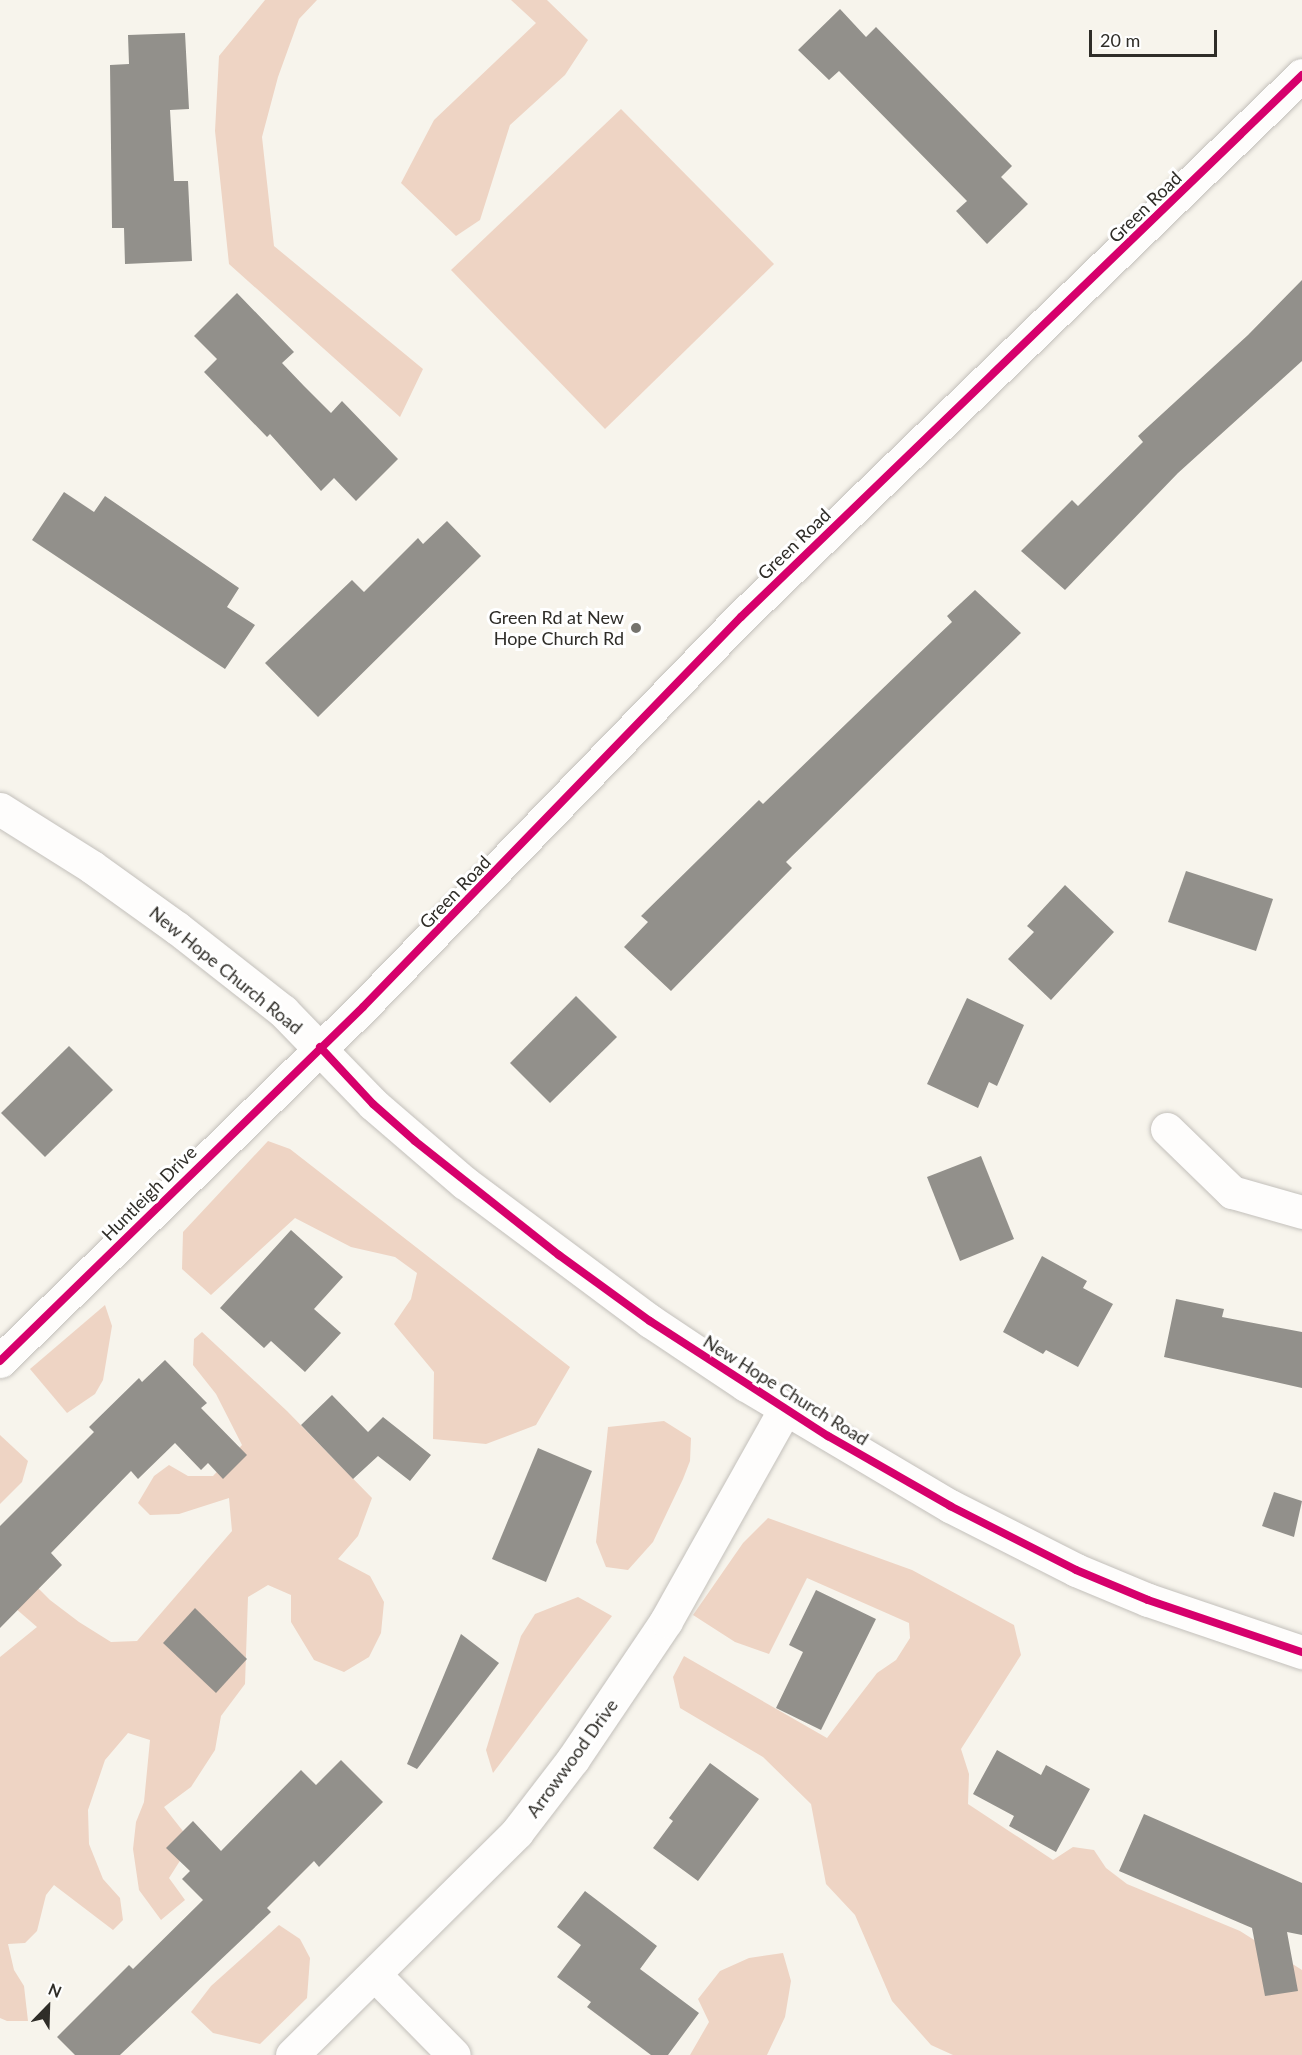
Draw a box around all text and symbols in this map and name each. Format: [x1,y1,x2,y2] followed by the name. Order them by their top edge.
[1092,18,1220,56] scale bar
[1100,29,1140,51] text: 20 m
[1104,167,1186,247] street label: Green Road
[753,504,835,584] street label: Green Road
[489,607,624,650] place label: Green Rd at New Hope Church Rd
[629,621,643,635] marker: Green Rd at New Hope Church Rd
[415,851,495,933] street label: Green Road
[145,902,307,1038] street label: New Hope Church Road
[97,1141,201,1245] street label: Huntleigh Drive
[699,1330,873,1450] street label: New Hope Church Road
[522,1695,622,1821] street label: Arrowwood Drive
[18,1977,78,2037] north arrow
[46,1979,65,2001] text: N

